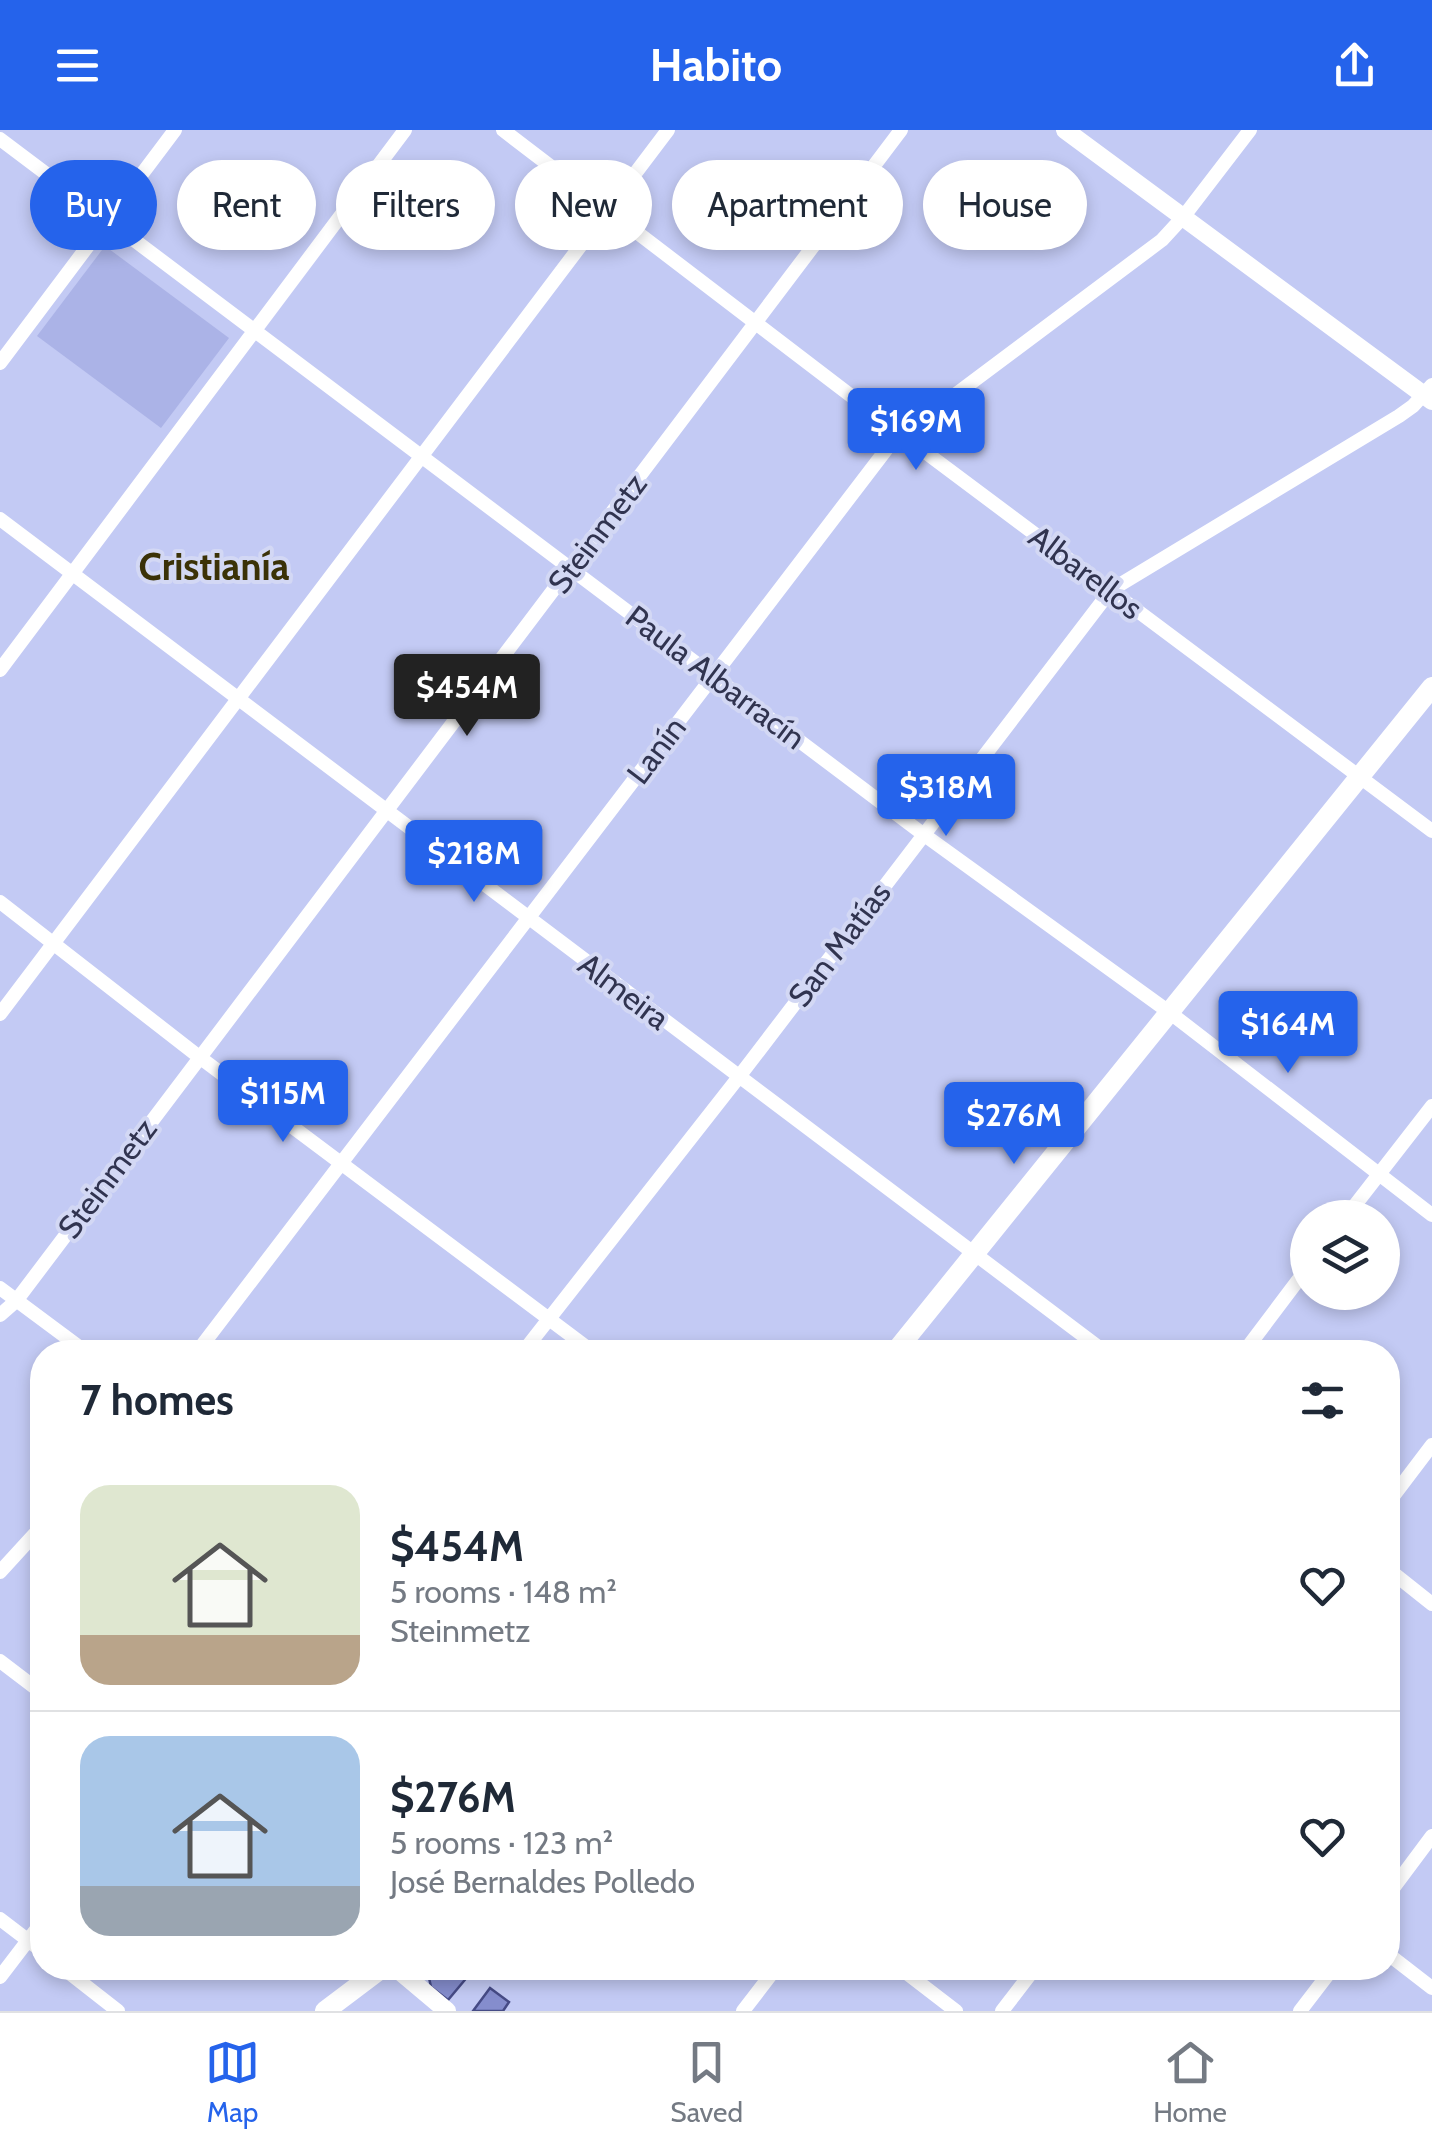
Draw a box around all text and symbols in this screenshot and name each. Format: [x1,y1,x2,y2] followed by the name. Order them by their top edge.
[50,38,105,93] icon: menu
[650,38,782,92] text: Habito
[1327,38,1382,93] icon: share
[30,160,157,250] chip: Buy
[177,160,316,250] chip: Rent
[336,160,495,250] chip: Filters
[515,160,652,250] chip: New
[672,160,903,250] chip: Apartment
[923,160,1087,250] chip: House
[846,388,986,473] pin: $169M
[870,401,962,440] text: $169M
[539,465,655,601] street label: Steinmetz
[1022,517,1150,627] street label: Albarellos
[138,543,290,590] district label: Cristianía
[618,597,814,757] street label: Paula Albarracín
[397,654,537,739] pin: $454M
[416,667,518,706] text: $454M
[618,709,694,791] street label: Lanín
[876,754,1016,839] pin: $318M
[899,767,993,806] text: $318M
[404,820,544,905] pin: $218M
[427,833,521,872] text: $218M
[779,874,899,1014] street label: San Matías
[571,944,678,1038] street label: Almeira
[1218,991,1358,1076] pin: $164M
[1241,1004,1335,1043] text: $164M
[213,1060,353,1145] pin: $115M
[240,1073,326,1112] text: $115M
[944,1082,1084,1167] pin: $276M
[966,1095,1062,1134] text: $276M
[49,1110,165,1246] street label: Steinmetz
[1290,1200,1400,1310] map controls
[1290,1200,1400,1310] button: layers
[1295,1373,1350,1428] icon: filters
[80,1374,234,1426] text: 7 homes
[390,1520,524,1572] text: $454M
[160,1525,280,1645] icon: home
[1295,1558,1350,1613] icon: heart
[390,1572,617,1611] text: 5 rooms · 148 m²
[390,1611,530,1650] text: Steinmetz
[390,1771,516,1823] text: $276M
[160,1776,280,1896] icon: home
[1295,1809,1350,1864] icon: heart
[390,1823,613,1862] text: 5 rooms · 123 m²
[390,1862,695,1901] text: José Bernaldes Polledo
[205,2035,260,2129] tab: Map
[670,2035,743,2129] tab: Saved
[1153,2035,1227,2129] tab: Home

